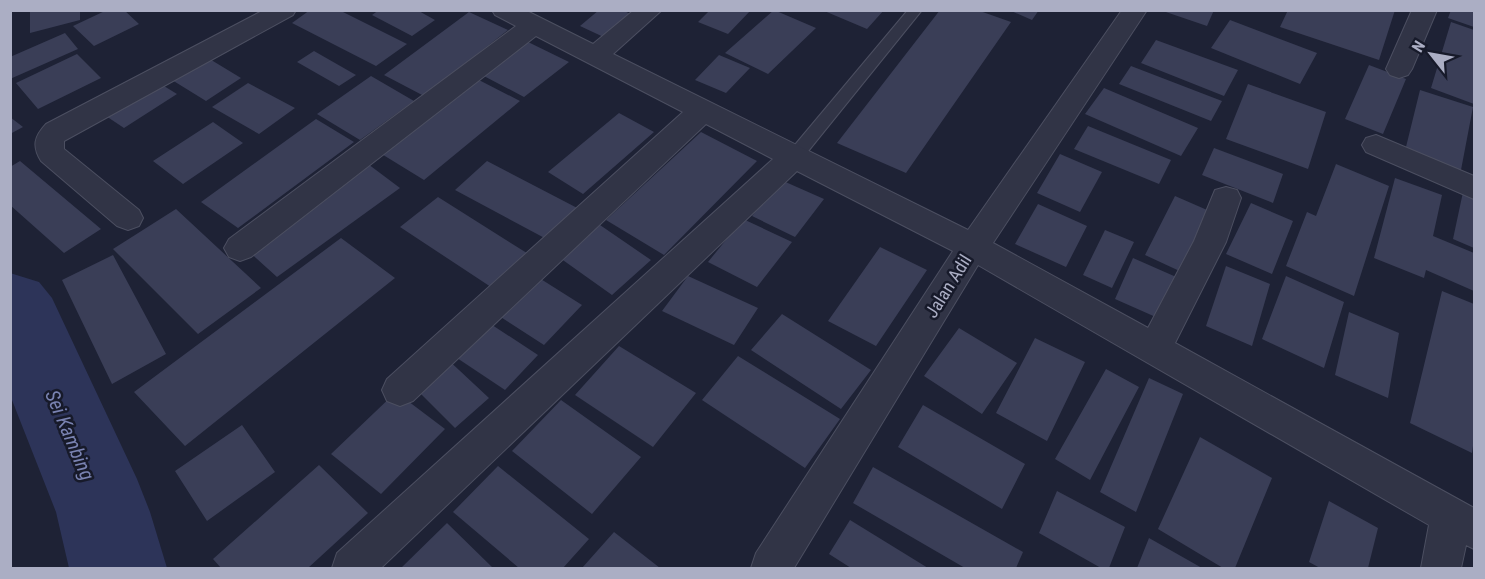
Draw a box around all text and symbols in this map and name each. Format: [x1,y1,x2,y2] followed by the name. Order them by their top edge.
[1401,24,1461,84] north arrow
[1408,37,1429,56] text: N
[920,251,976,321] street label: Jalan Adil
[40,386,100,484] water label: Sei Kambing

